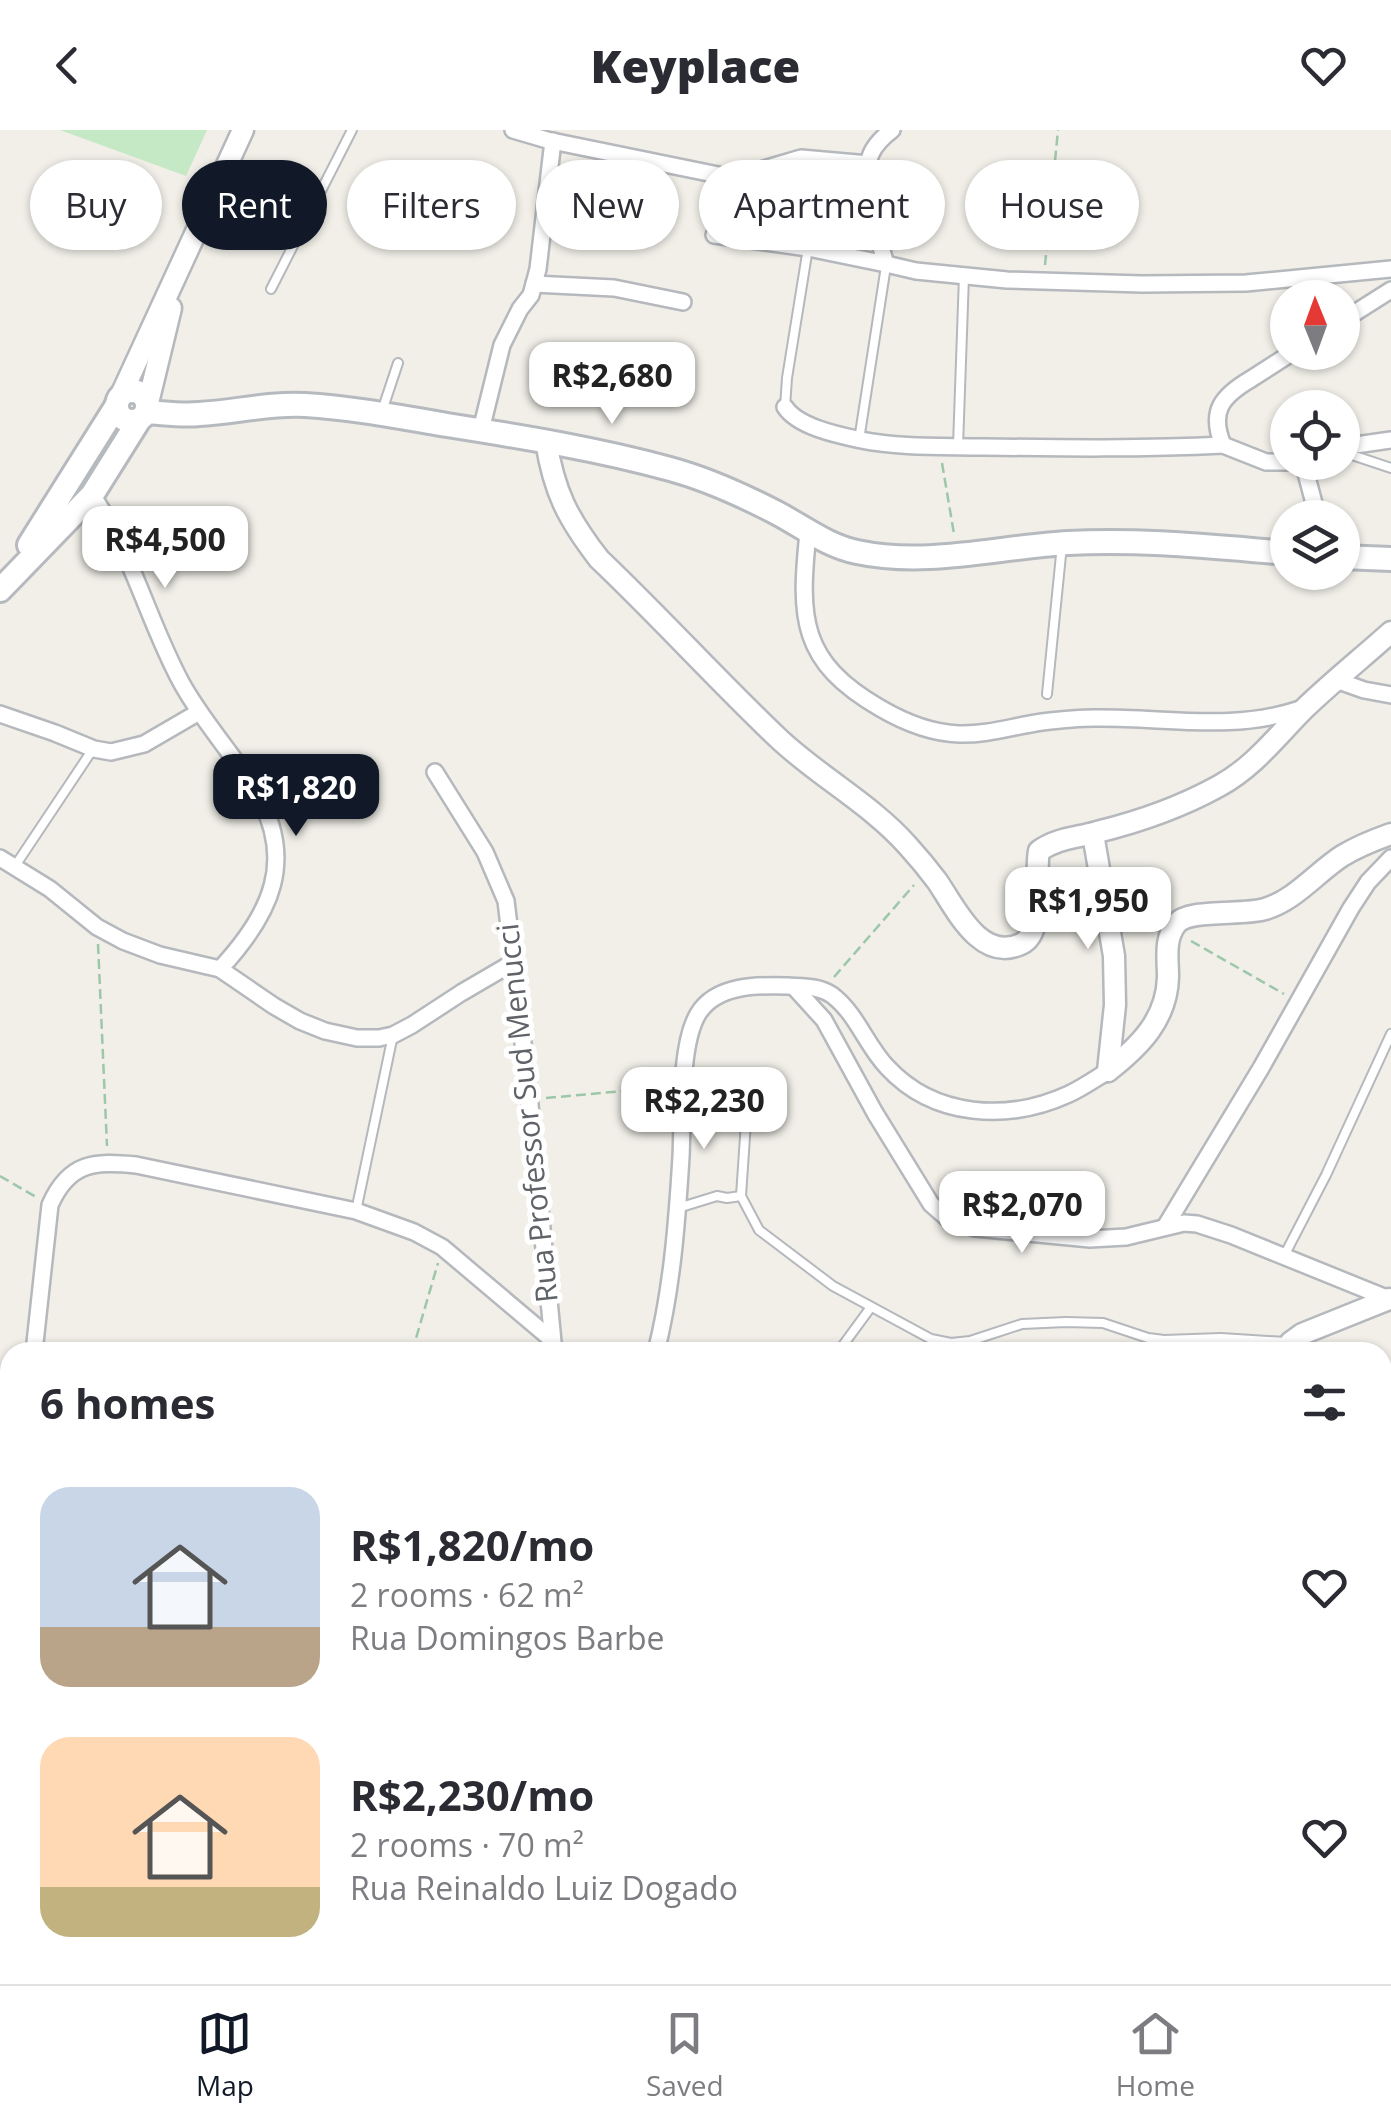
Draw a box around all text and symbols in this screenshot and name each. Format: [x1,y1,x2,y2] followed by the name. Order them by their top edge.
[591,35,800,96] text: Keyplace
[40,38,95,93] icon: back
[1296,38,1351,93] icon: heart
[30,160,162,250] chip: Buy
[182,160,327,250] chip: Rent
[347,160,516,250] chip: Filters
[536,160,679,250] chip: New
[699,160,945,250] chip: Apartment
[965,160,1139,250] chip: House
[1270,280,1360,370] north arrow
[1270,280,1360,590] map controls
[520,342,704,427] pin: R$2,680
[551,353,673,396] text: R$2,680
[1270,390,1360,480] button: locate
[1270,500,1360,590] button: layers
[73,506,257,591] pin: R$4,500
[104,517,226,560] text: R$4,500
[204,754,388,839] pin: R$1,820
[235,765,357,808] text: R$1,820
[996,867,1180,952] pin: R$1,950
[1027,878,1149,921] text: R$1,950
[486,921,567,1305] street label: Rua Professor Sud Menucci
[612,1067,796,1152] pin: R$2,230
[643,1078,765,1121] text: R$2,230
[930,1171,1114,1256] pin: R$2,070
[961,1182,1083,1225] text: R$2,070
[40,1374,215,1431] text: 6 homes
[1297,1375,1352,1430] icon: filters
[350,1516,594,1573] text: R$1,820/mo
[120,1527,240,1647] icon: home
[1297,1560,1352,1615] icon: heart
[350,1573,584,1616] text: 2 rooms · 62 m²
[350,1616,665,1659] text: Rua Domingos Barbe
[350,1766,594,1823] text: R$2,230/mo
[120,1777,240,1897] icon: home
[1297,1810,1352,1865] icon: heart
[350,1823,584,1866] text: 2 rooms · 70 m²
[350,1866,738,1909] text: Rua Reinaldo Luiz Dogado
[196,2006,254,2104] tab: Map
[646,2006,724,2104] tab: Saved
[1116,2006,1195,2104] tab: Home

